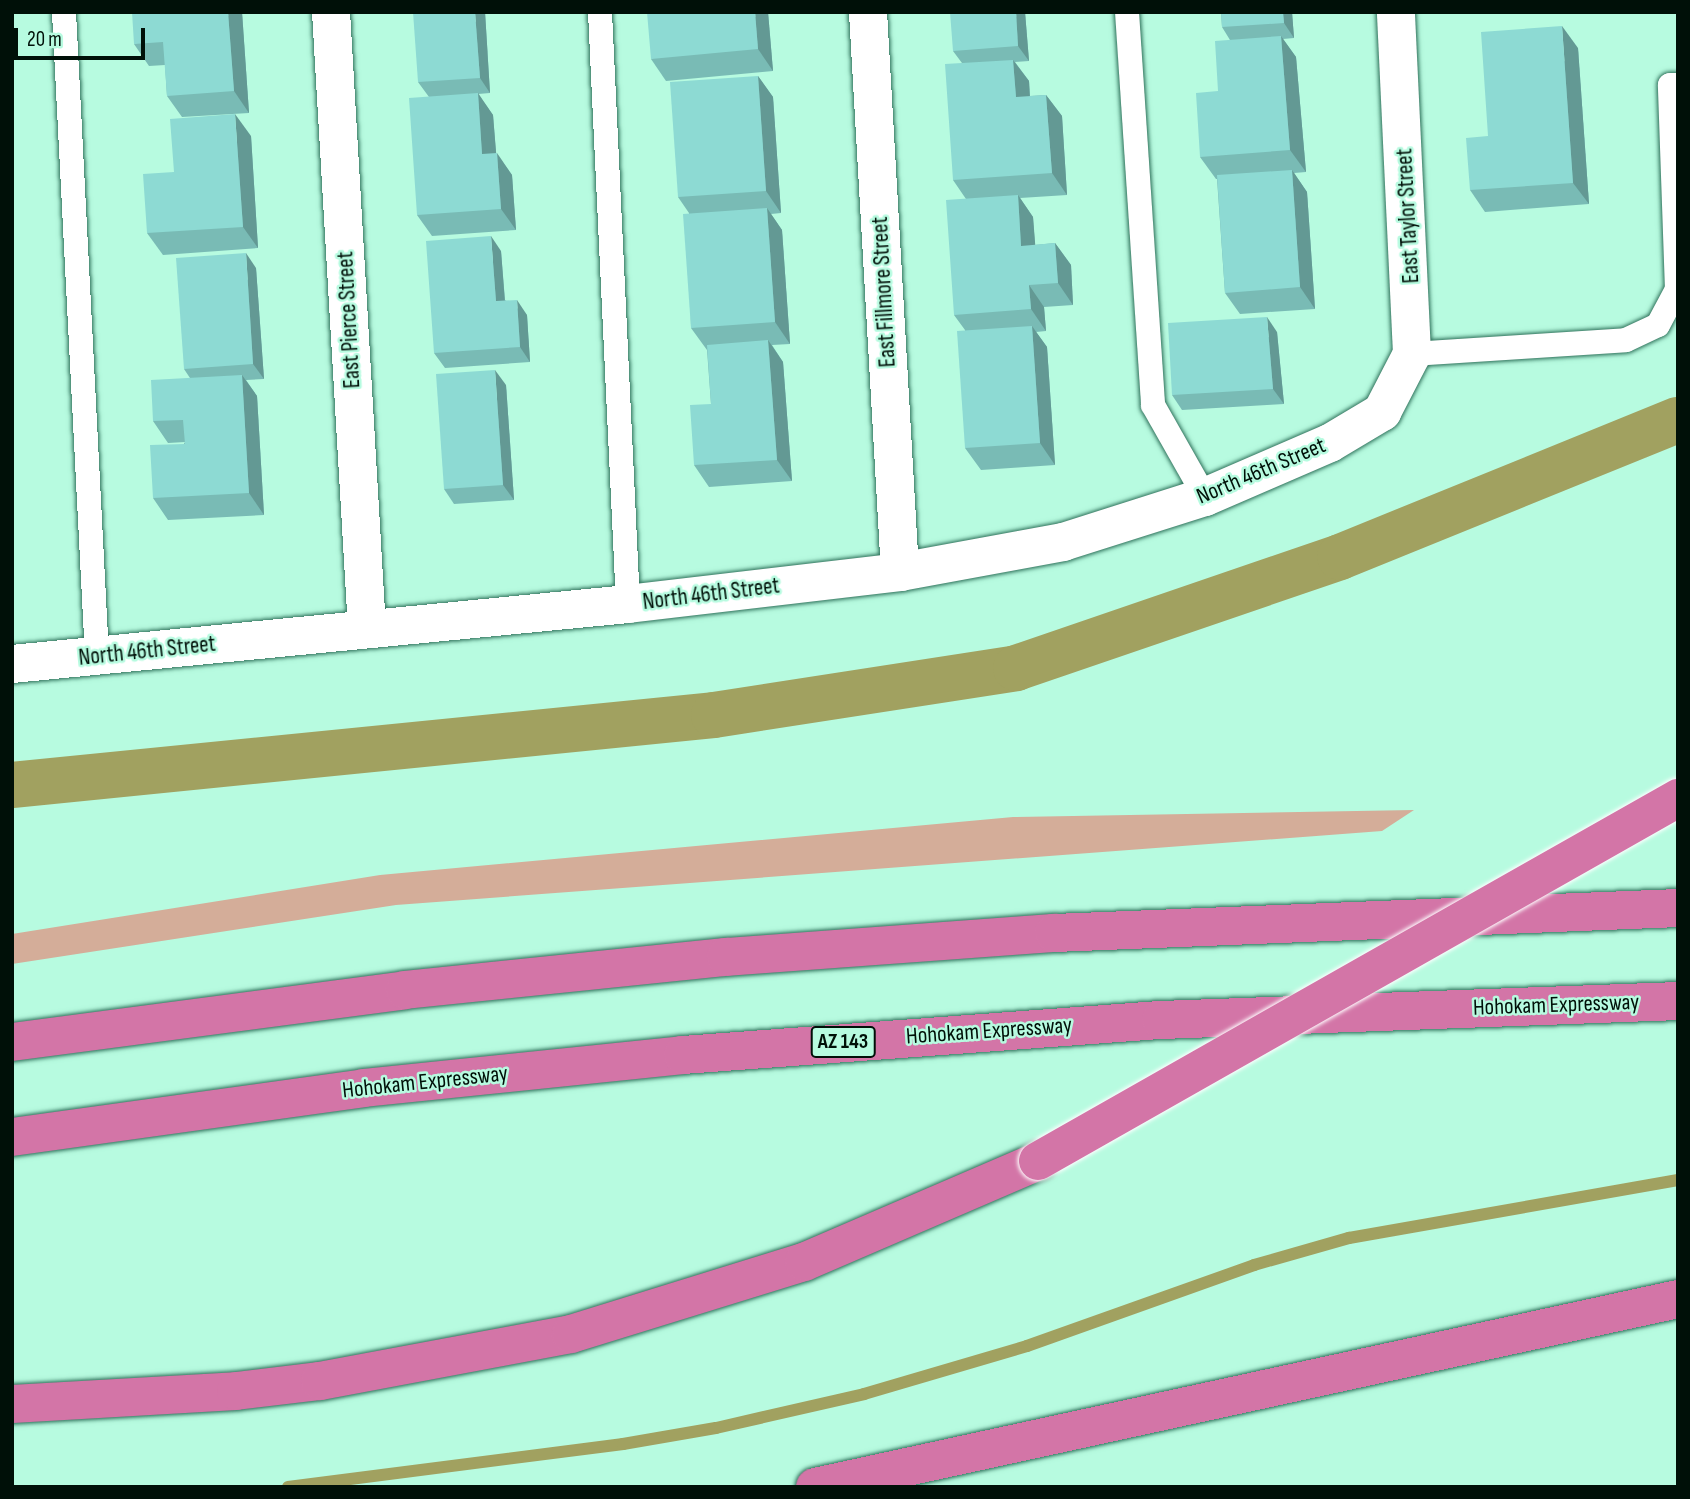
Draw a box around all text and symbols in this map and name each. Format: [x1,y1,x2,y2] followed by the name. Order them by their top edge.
[18,14,149,58] scale bar
[27,27,62,52] text: 20 m
[1391,148,1425,284] street label: East Taylor Street
[866,216,902,368] street label: East Fillmore Street
[332,251,366,389] street label: East Pierce Street
[1192,431,1330,511] street label: North 46th Street
[641,572,781,616] street label: North 46th Street
[77,630,217,672] street label: North 46th Street
[1472,988,1640,1022] street label: Hohokam Expressway
[905,1011,1073,1051] street label: Hohokam Expressway
[810,1024,876,1060] road number: AZ 143
[341,1060,509,1104] street label: Hohokam Expressway

